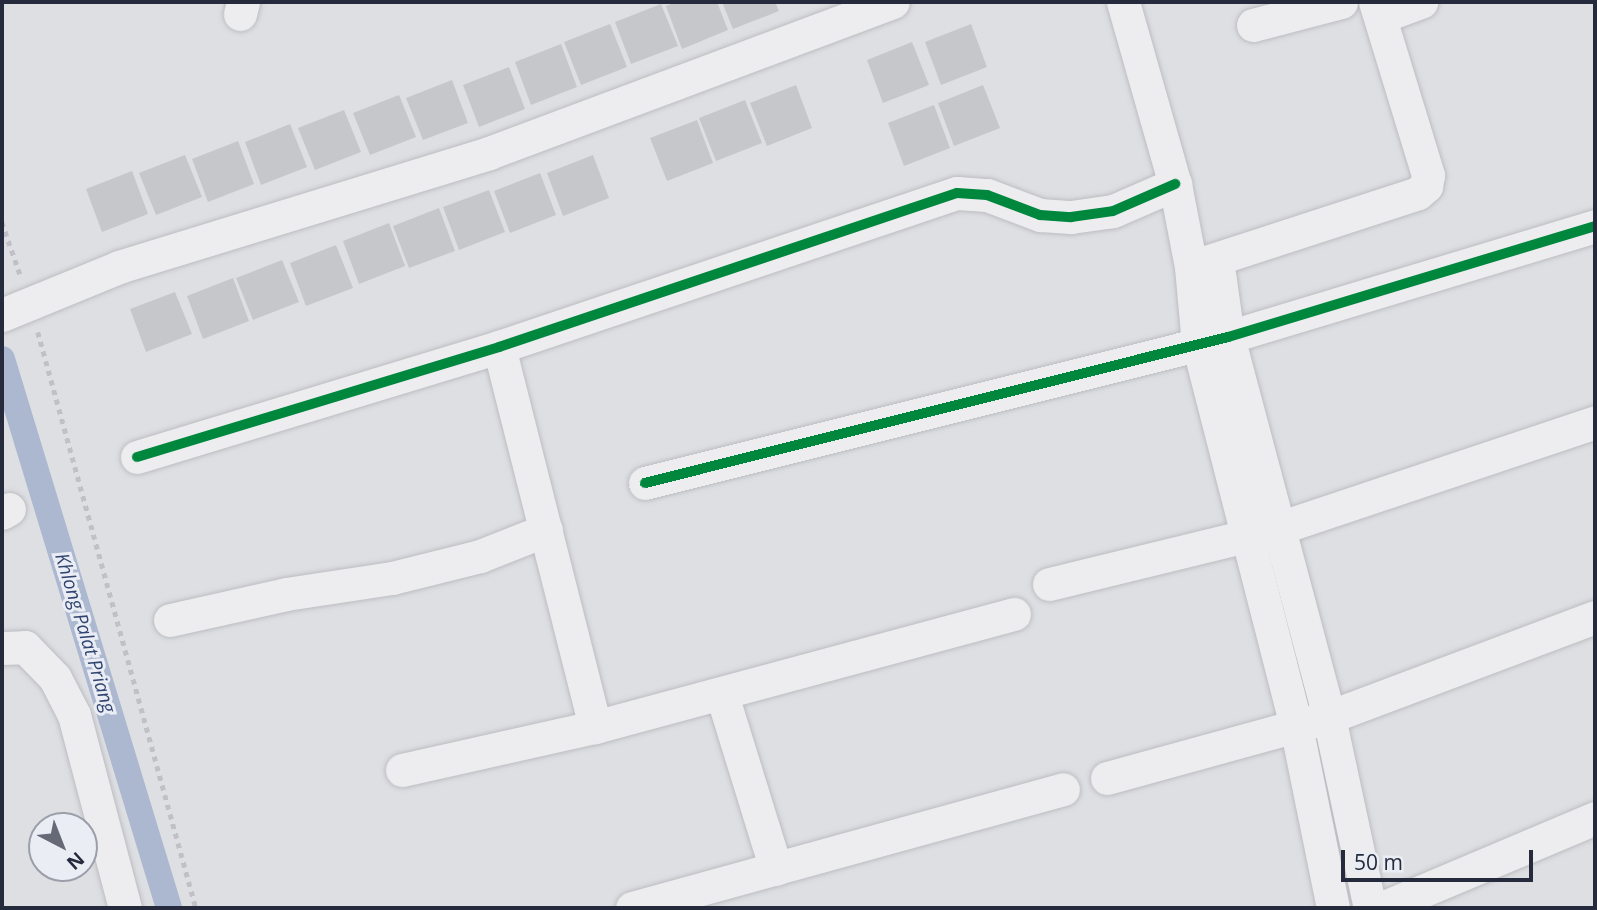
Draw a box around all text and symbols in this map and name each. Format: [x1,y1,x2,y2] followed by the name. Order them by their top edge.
[50,550,120,716] water label: Khlong Palat Priang
[28,812,98,882] north arrow
[1345,836,1538,880] scale bar
[61,846,90,876] text: N
[1354,848,1403,876] text: 50 m

